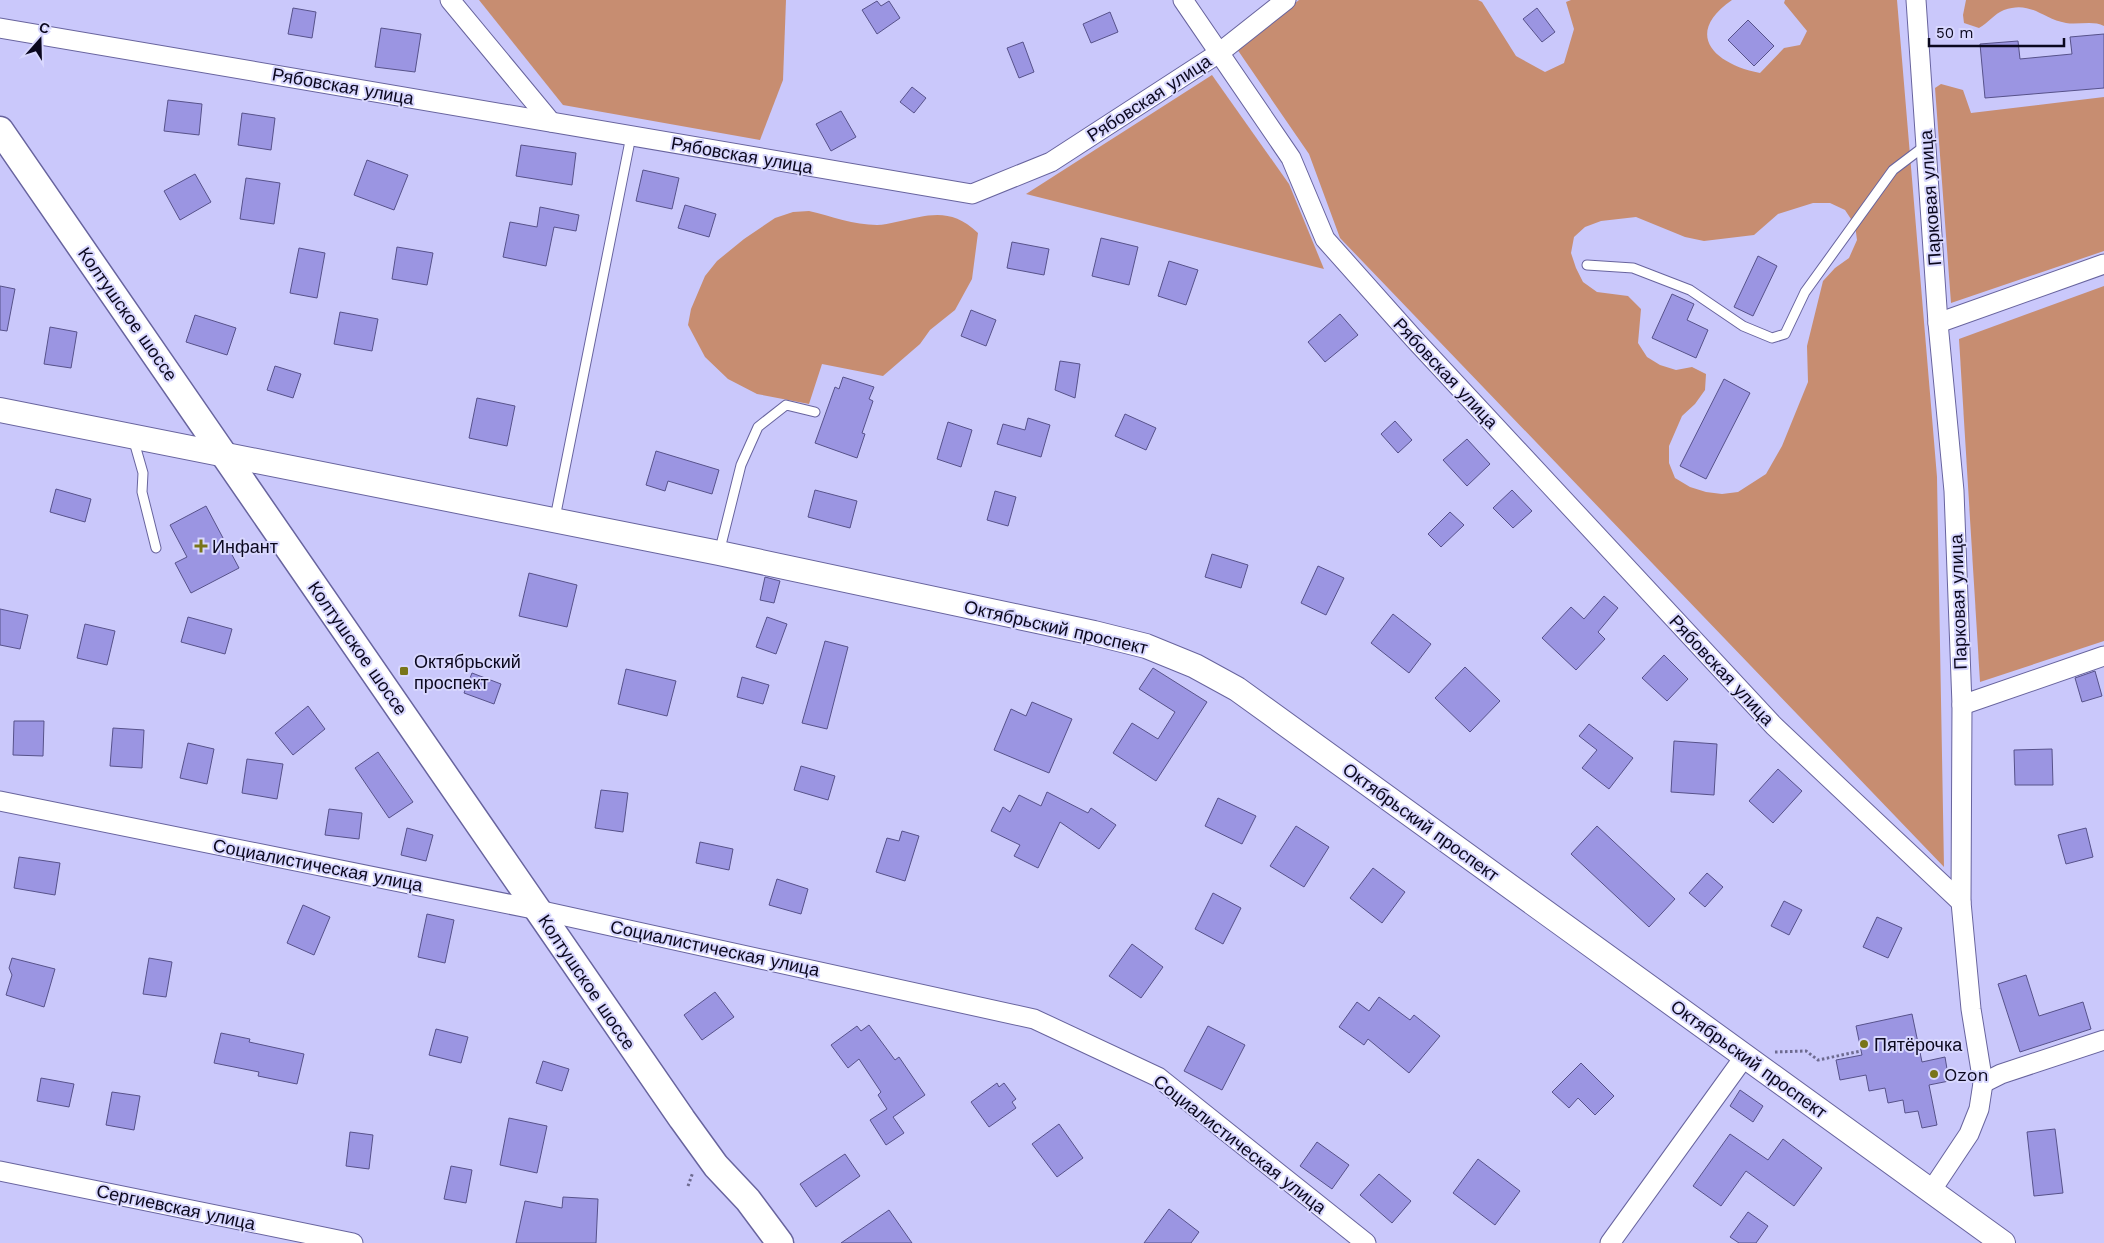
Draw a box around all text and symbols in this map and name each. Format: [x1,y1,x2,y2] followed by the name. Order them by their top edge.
[15,15,65,65] north arrow
[1929,15,2064,47] scale bar
[37,19,52,37] text: С
[1936,24,1973,42] text: 50 m
[1083,50,1216,146] street label: Рябовская улица
[271,63,416,109] street label: Рябовская улица
[1915,129,1945,266] street label: Парковая улица
[670,132,815,178] street label: Рябовская улица
[74,243,182,385] street label: Колтушское шоссе
[1389,313,1503,433] street label: Рябовская улица
[1945,533,1971,670] street label: Парковая улица
[212,536,278,557] place label: Инфант
[194,539,208,553] marker: Инфант
[304,577,412,719] street label: Колтушское шоссе
[962,596,1150,658] street label: Октябрьский проспект
[1665,610,1779,730] street label: Рябовская улица
[414,651,521,693] place label: Октябрьский проспект
[398,665,410,677] marker: Октябрьский проспект
[1339,758,1503,886] street label: Октябрьский проспект
[211,834,426,896] street label: Социалистическая улица
[534,911,640,1053] street label: Колтушское шоссе
[609,916,822,981] street label: Социалистическая улица
[1667,995,1831,1123] street label: Октябрьский проспект
[1874,1034,1963,1055] place label: Пятёрочка
[1858,1038,1870,1050] marker: Пятёрочка
[1944,1064,1989,1085] place label: Ozon
[1928,1068,1940,1080] marker: Ozon
[1150,1070,1331,1219] street label: Социалистическая улица
[95,1180,258,1234] street label: Сергиевская улица

